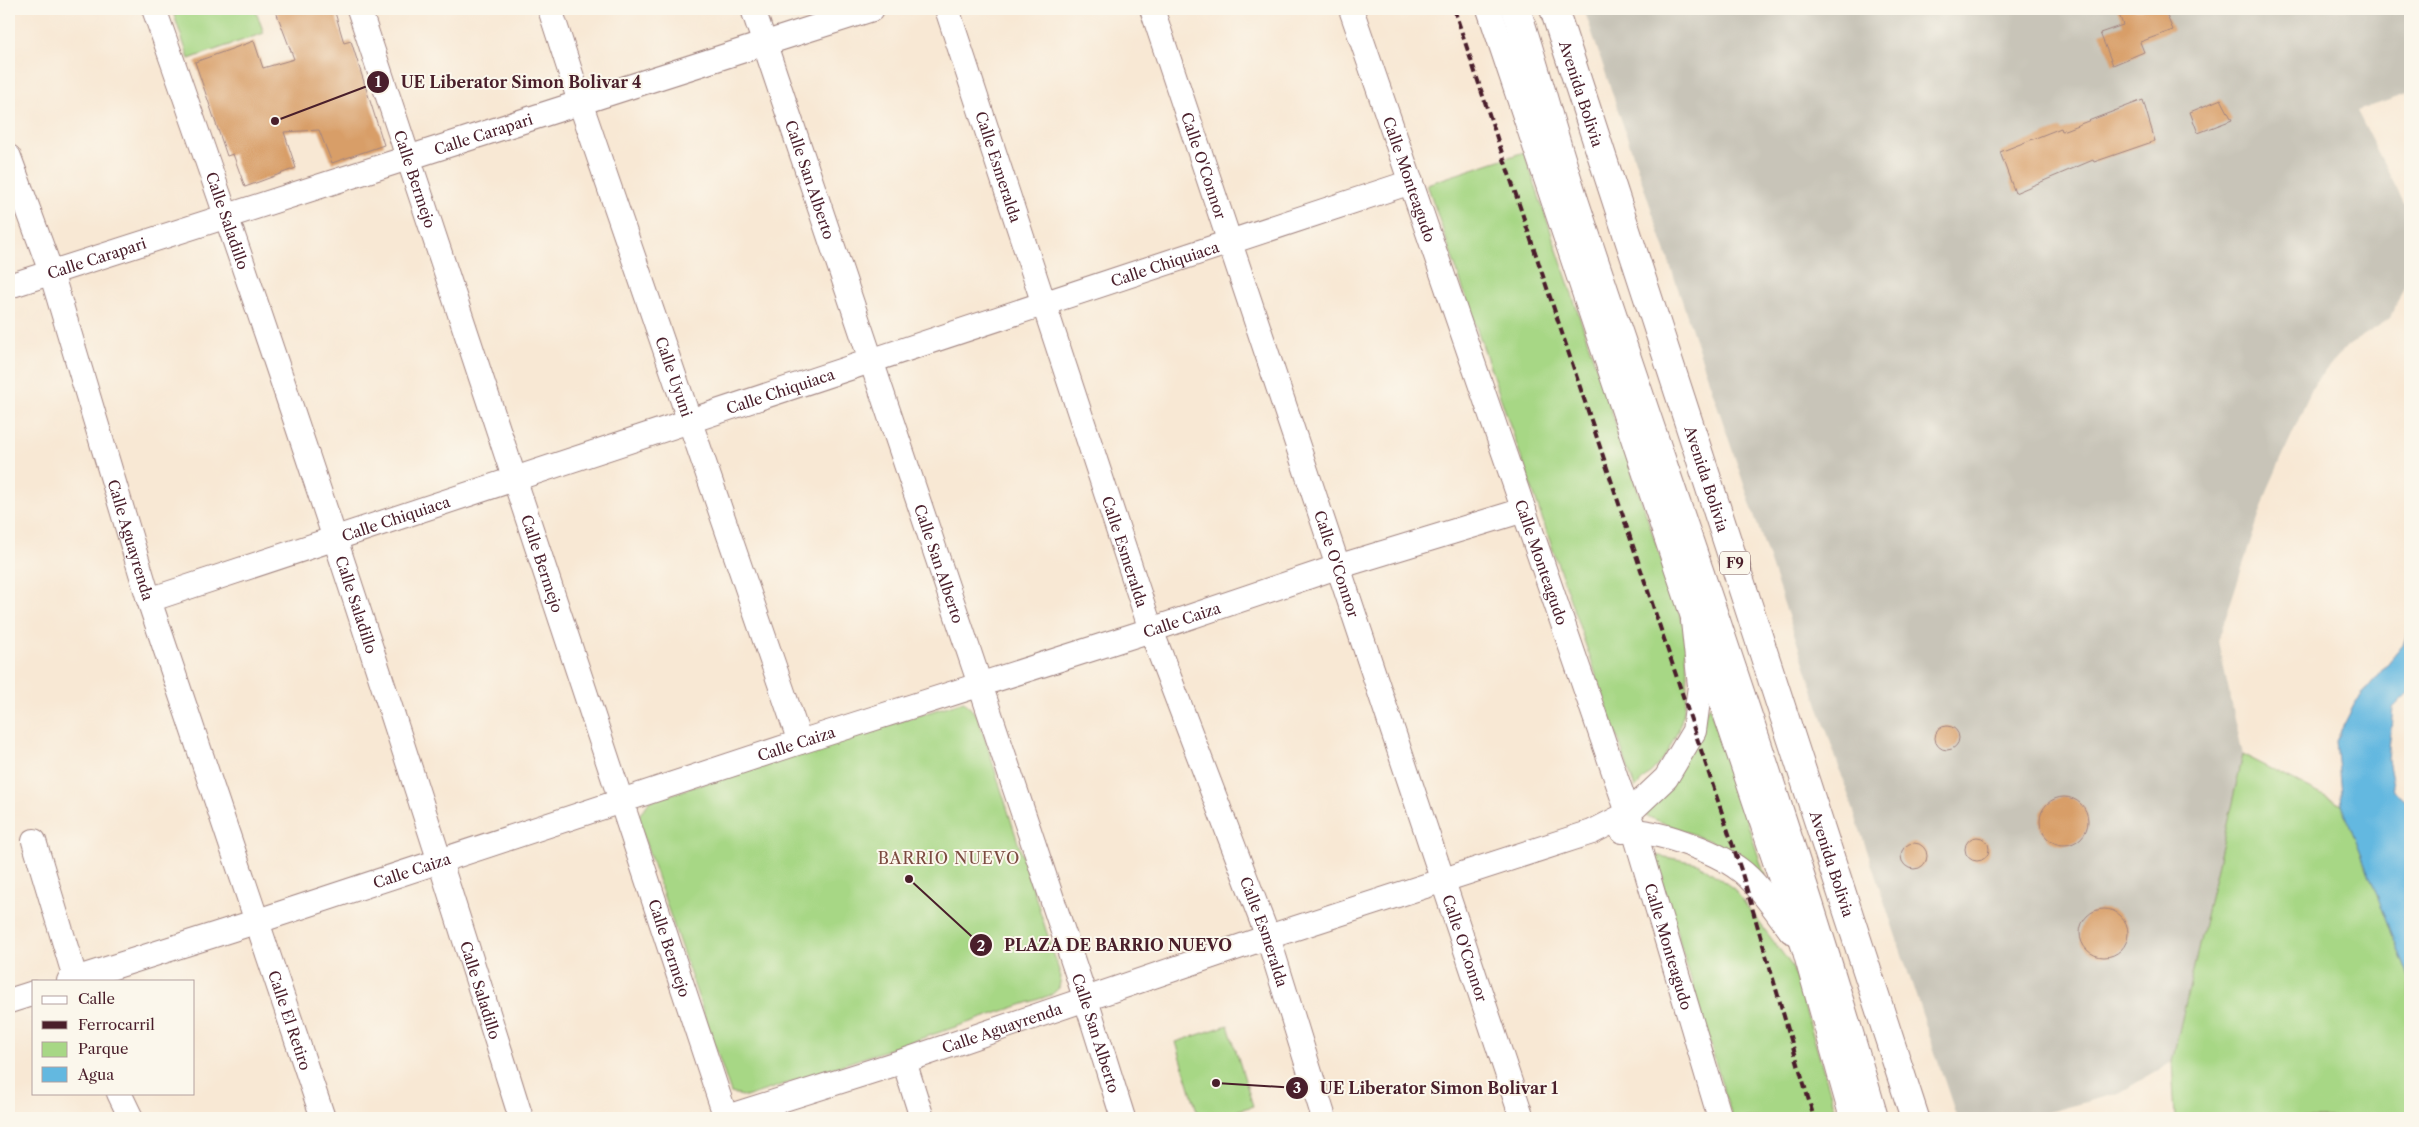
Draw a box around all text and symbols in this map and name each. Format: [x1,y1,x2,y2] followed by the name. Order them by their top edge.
[1555,37,1608,149] street label: Avenida Bolivia
[366,67,652,98] callout: UE Liberator Simon Bolivar 4
[375,72,382,91] text: 1
[401,72,641,92] text: UE Liberator Simon Bolivar 4
[431,109,535,159] street label: Calle Carapari
[972,109,1026,225] street label: Calle Esmeralda
[1178,110,1231,222] street label: Calle O'Connor
[1379,114,1440,244] street label: Calle Monteagudo
[782,118,839,242] street label: Calle San Alberto
[390,128,440,230] street label: Calle Bermejo
[202,169,253,272] street label: Calle Saladillo
[45,233,149,283] street label: Calle Carapari
[1108,237,1221,290] street label: Calle Chiquiaca
[652,334,697,420] street label: Calle Uyuni
[724,364,837,418] street label: Calle Chiquiaca
[1680,422,1733,534] street label: Avenida Bolivia
[104,477,158,603] street label: Calle Aguayrenda
[339,491,453,545] street label: Calle Chiquiaca
[1098,494,1152,610] street label: Calle Esmeralda
[1511,497,1572,627] street label: Calle Monteagudo
[911,502,968,626] street label: Calle San Alberto
[1310,508,1364,621] street label: Calle O'Connor
[517,512,568,615] street label: Calle Bermejo
[1720,552,1750,574] road number: F9
[332,553,382,656] street label: Calle Saladillo
[1141,598,1223,641] street label: Calle Caiza
[755,722,837,765] street label: Calle Caiza
[1806,808,1858,919] street label: Avenida Bolivia
[878,848,1020,868] district label: BARRIO NUEVO
[370,849,453,892] street label: Calle Caiza
[1236,874,1292,989] street label: Calle Esmeralda
[1641,881,1697,1012] street label: Calle Monteagudo
[1439,892,1492,1005] street label: Calle O'Connor
[645,897,695,999] street label: Calle Bermejo
[969,930,1242,961] callout: PLAZA DE BARRIO NUEVO
[1004,935,1232,955] text: PLAZA DE BARRIO NUEVO
[977,936,986,955] text: 2
[456,939,505,1041] street label: Calle Saladillo
[265,968,316,1073] street label: Calle El Retiro
[1068,971,1124,1095] street label: Calle San Alberto
[32,980,195,1094] legend
[78,989,115,1008] text: Calle
[939,998,1064,1057] street label: Calle Aguayrenda
[78,1015,155,1034] text: Ferrocarril
[78,1039,128,1058] text: Parque
[77,1065,114,1084] text: Agua
[1285,1073,1569,1104] callout: UE Liberator Simon Bolivar 1
[1293,1078,1301,1097] text: 3
[1320,1078,1559,1098] text: UE Liberator Simon Bolivar 1

